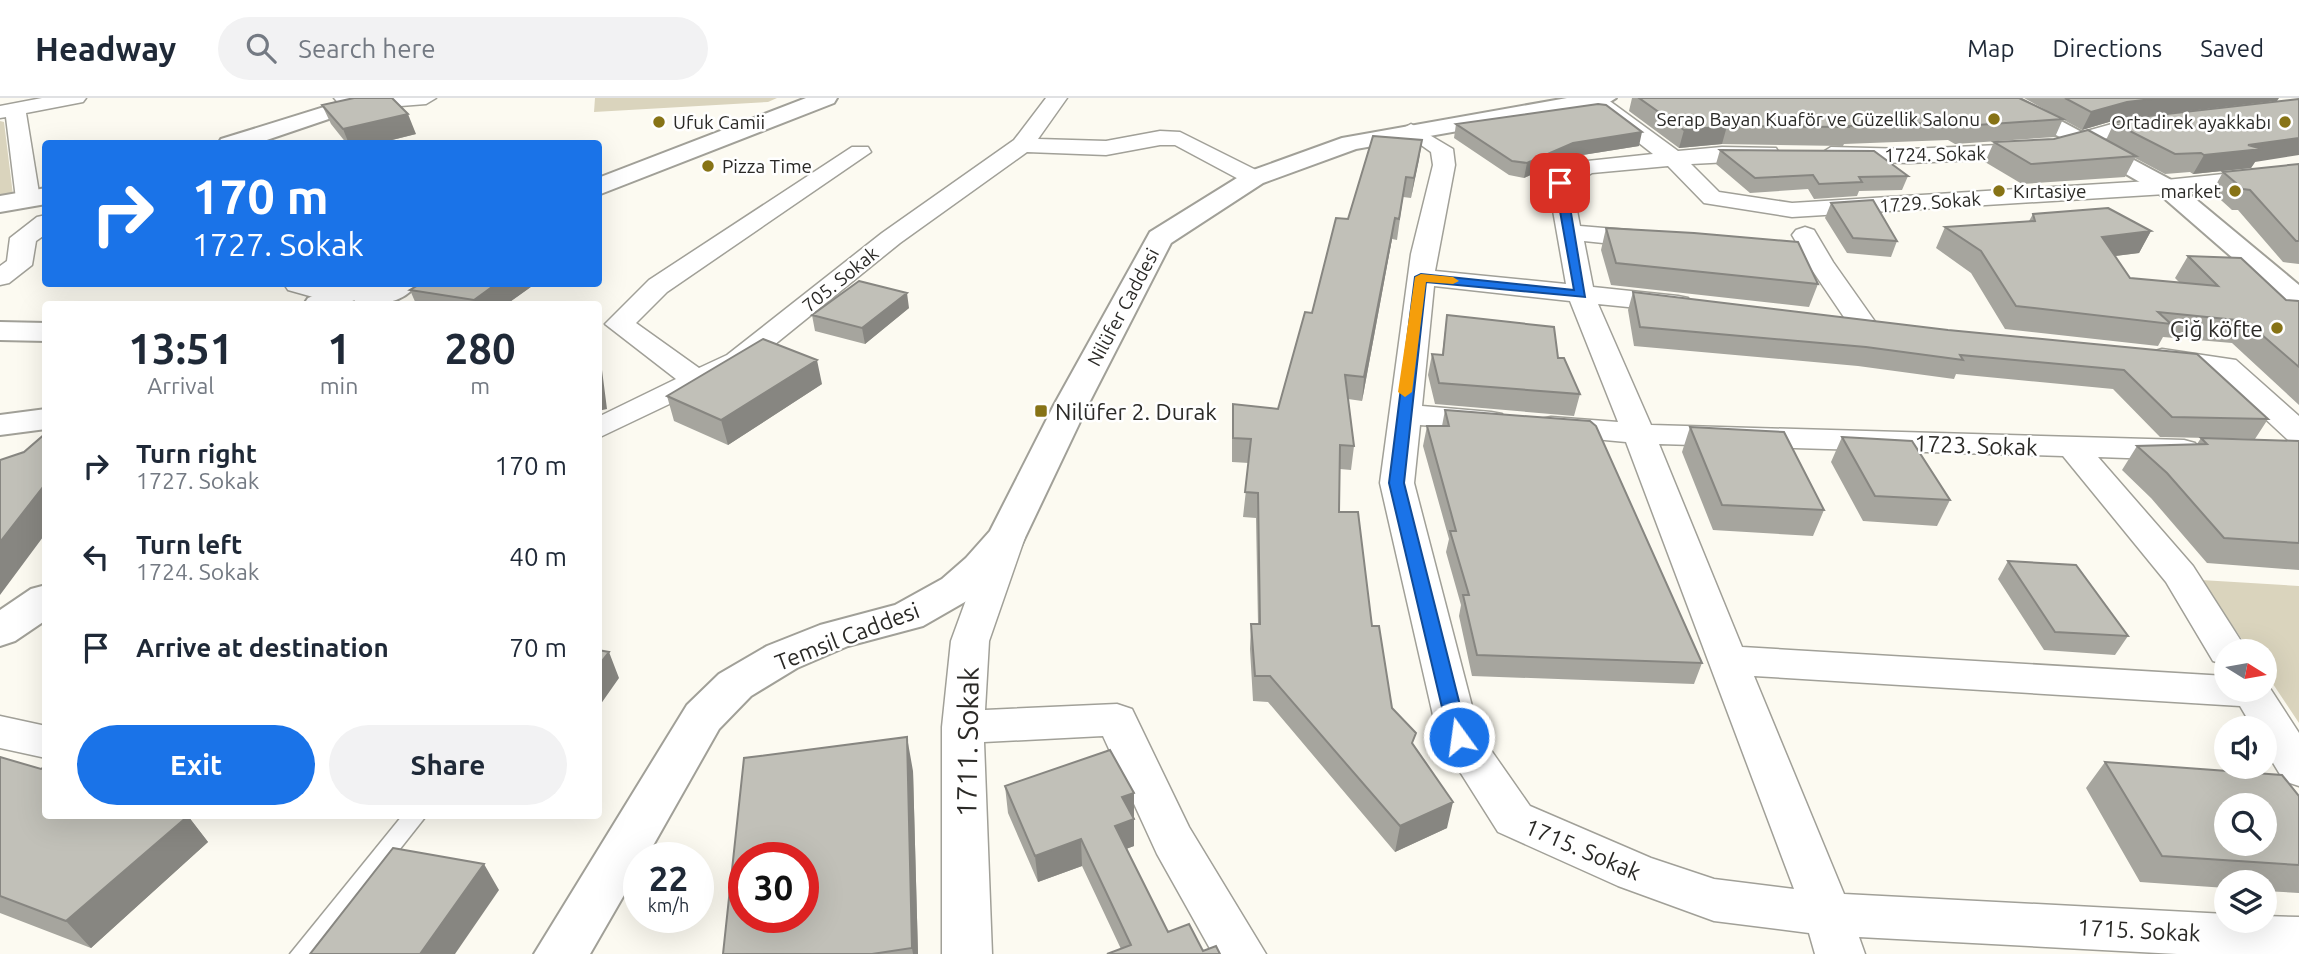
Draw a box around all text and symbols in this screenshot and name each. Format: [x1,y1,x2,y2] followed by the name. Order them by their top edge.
[218,17,708,80] search box
[242,29,280,67] icon: search
[35,30,176,67] text: Headway
[298,34,436,63] text: Search here
[1967,35,2014,62] text: Map
[2052,35,2162,62] text: Directions
[2200,35,2264,62] text: Saved
[1657,108,1980,130] place label: Serap Bayan Kuaför ve Güzellik Salonu
[673,111,765,133] place label: Ufuk Camii
[1986,111,2002,127] marker: Serap Bayan Kuaför ve Güzellik Salonu
[2111,111,2271,133] place label: Ortadirek ayakkabı
[651,114,667,130] marker: Ufuk Camii
[2277,114,2293,130] marker: Ortadirek ayakkabı
[1884,142,1987,166] street label: 1724. Sokak
[1530,153,1590,213] pin
[722,155,812,177] place label: Pizza Time
[700,158,716,174] marker: Pizza Time
[1541,164,1579,202] icon: arrive
[77,168,168,259] icon: right
[192,168,329,223] text: 170 m
[2013,180,2086,202] place label: Kırtasiye
[2160,180,2222,202] place label: market
[1991,183,2007,199] marker: Kırtasiye
[2227,183,2243,199] marker: market
[1878,187,1982,217] street label: 1729. Sokak
[192,226,364,262] text: 1727. Sokak
[798,242,883,316] street label: 705. Sokak
[1083,244,1163,370] street label: Nilüfer Caddesi
[2170,316,2263,341] place label: Çiğ köfte
[2269,320,2285,336] marker: Çiğ köfte
[128,325,233,372] text: 13:51
[327,325,351,372] text: 1
[445,325,516,372] text: 280
[147,373,214,398] text: Arrival
[320,373,358,398] text: min
[470,373,490,398] text: m
[1055,399,1217,424] place label: Nilüfer 2. Durak
[1033,403,1049,419] marker: Nilüfer 2. Durak
[1914,430,2038,460] street label: 1723. Sokak
[136,439,257,468] text: Turn right
[77,447,115,485] icon: right
[495,451,567,480] text: 170 m
[136,468,259,493] text: 1727. Sokak
[136,530,242,559] text: Turn left
[77,538,115,576] icon: left
[509,542,567,571] text: 40 m
[136,559,259,584] text: 1724. Sokak
[771,597,923,675] street label: Temsil Caddesi
[77,629,115,667] icon: arrive
[136,633,389,662] text: Arrive at destination
[509,633,567,662] text: 70 m
[2214,639,2277,702] north arrow
[2214,639,2277,933] map controls
[950,667,984,817] street label: 1711. Sokak
[1422,700,1496,774] position arrow
[2214,716,2277,779] button: sound
[77,725,315,805] button: Exit
[329,725,567,805] button: Share
[2214,793,2277,856] button: search
[1521,813,1645,885] street label: 1715. Sokak
[728,842,819,933] speed limit sign: 30
[649,858,688,898] text: 22
[2214,870,2277,933] button: layers
[648,895,689,915] text: km/h
[2077,914,2202,946] street label: 1715. Sokak

